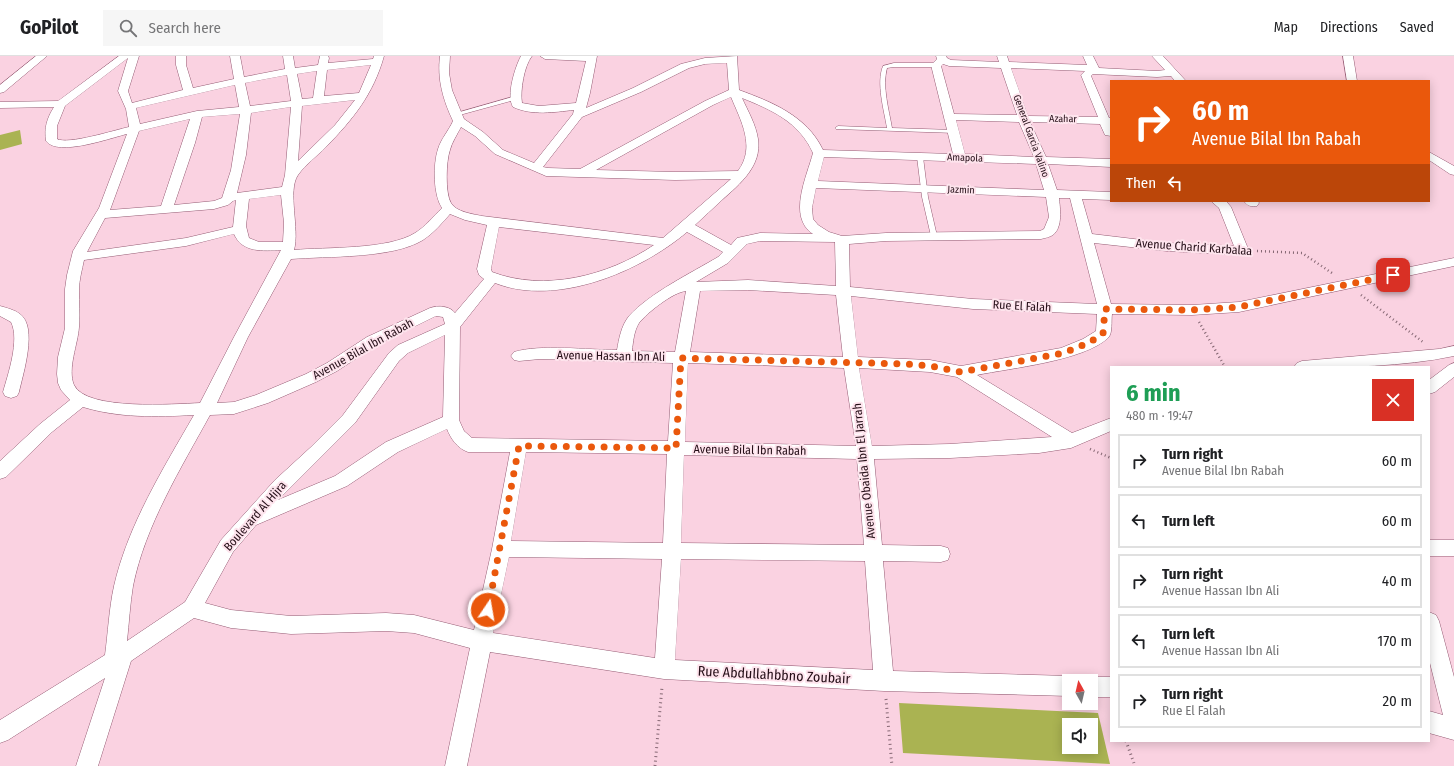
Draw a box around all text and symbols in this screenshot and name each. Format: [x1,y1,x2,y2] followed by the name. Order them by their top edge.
[103,10,383,46] search box
[20,16,79,39] text: GoPilot
[117,17,139,39] icon: search
[149,19,221,37] text: Search here
[1274,19,1298,36] text: Map
[1320,19,1378,36] text: Directions
[1400,19,1434,36] text: Saved
[1010,93,1052,179] street label: General Garcia Valino
[1192,94,1249,127] text: 60 m
[1126,96,1178,148] icon: right
[1049,113,1077,125] street label: Azahar
[1192,128,1361,150] text: Avenue Bilal Ibn Rabah
[947,151,983,165] street label: Amapola
[1164,172,1186,194] icon: left
[1126,174,1156,192] text: Then
[947,184,975,196] street label: Jazmin
[1135,236,1253,258] street label: Avenue Charid Karbalaa
[1376,258,1410,292] pin
[1382,264,1404,286] icon: arrive
[992,297,1052,315] street label: Rue El Falah
[310,316,416,382] street label: Avenue Bilal Ibn Rabah
[557,348,665,364] street label: Avenue Hassan Ibn Ali
[1126,379,1181,407] text: 6 min
[1372,379,1414,421] button: close
[850,402,878,540] street label: Avenue Obaida Ibn El Jarrah
[1126,408,1193,423] text: 480 m · 19:47
[693,442,807,458] street label: Avenue Bilal Ibn Rabah
[1162,445,1223,463] text: Turn right
[1128,450,1150,472] icon: right
[1382,452,1412,470] text: 60 m
[1162,463,1284,478] text: Avenue Bilal Ibn Rabah
[221,478,289,554] street label: Boulevard Al Hijra
[1128,510,1150,532] icon: left
[1162,512,1215,530] text: Turn left
[1382,512,1412,530] text: 60 m
[1162,565,1223,583] text: Turn right
[1128,570,1150,592] icon: right
[1382,572,1412,590] text: 40 m
[1162,583,1279,598] text: Avenue Hassan Ibn Ali
[467,589,509,631] position arrow
[1162,625,1215,643] text: Turn left
[1128,630,1150,652] icon: left
[1377,632,1412,650] text: 170 m
[1162,643,1279,658] text: Avenue Hassan Ibn Ali
[697,663,851,687] street label: Rue Abdullahbbno Zoubair
[1062,674,1098,710] north arrow
[1062,674,1098,754] map controls
[1162,685,1223,703] text: Turn right
[1128,690,1150,712] icon: right
[1383,692,1412,710] text: 20 m
[1162,703,1226,718] text: Rue El Falah
[1062,718,1098,754] button: sound

